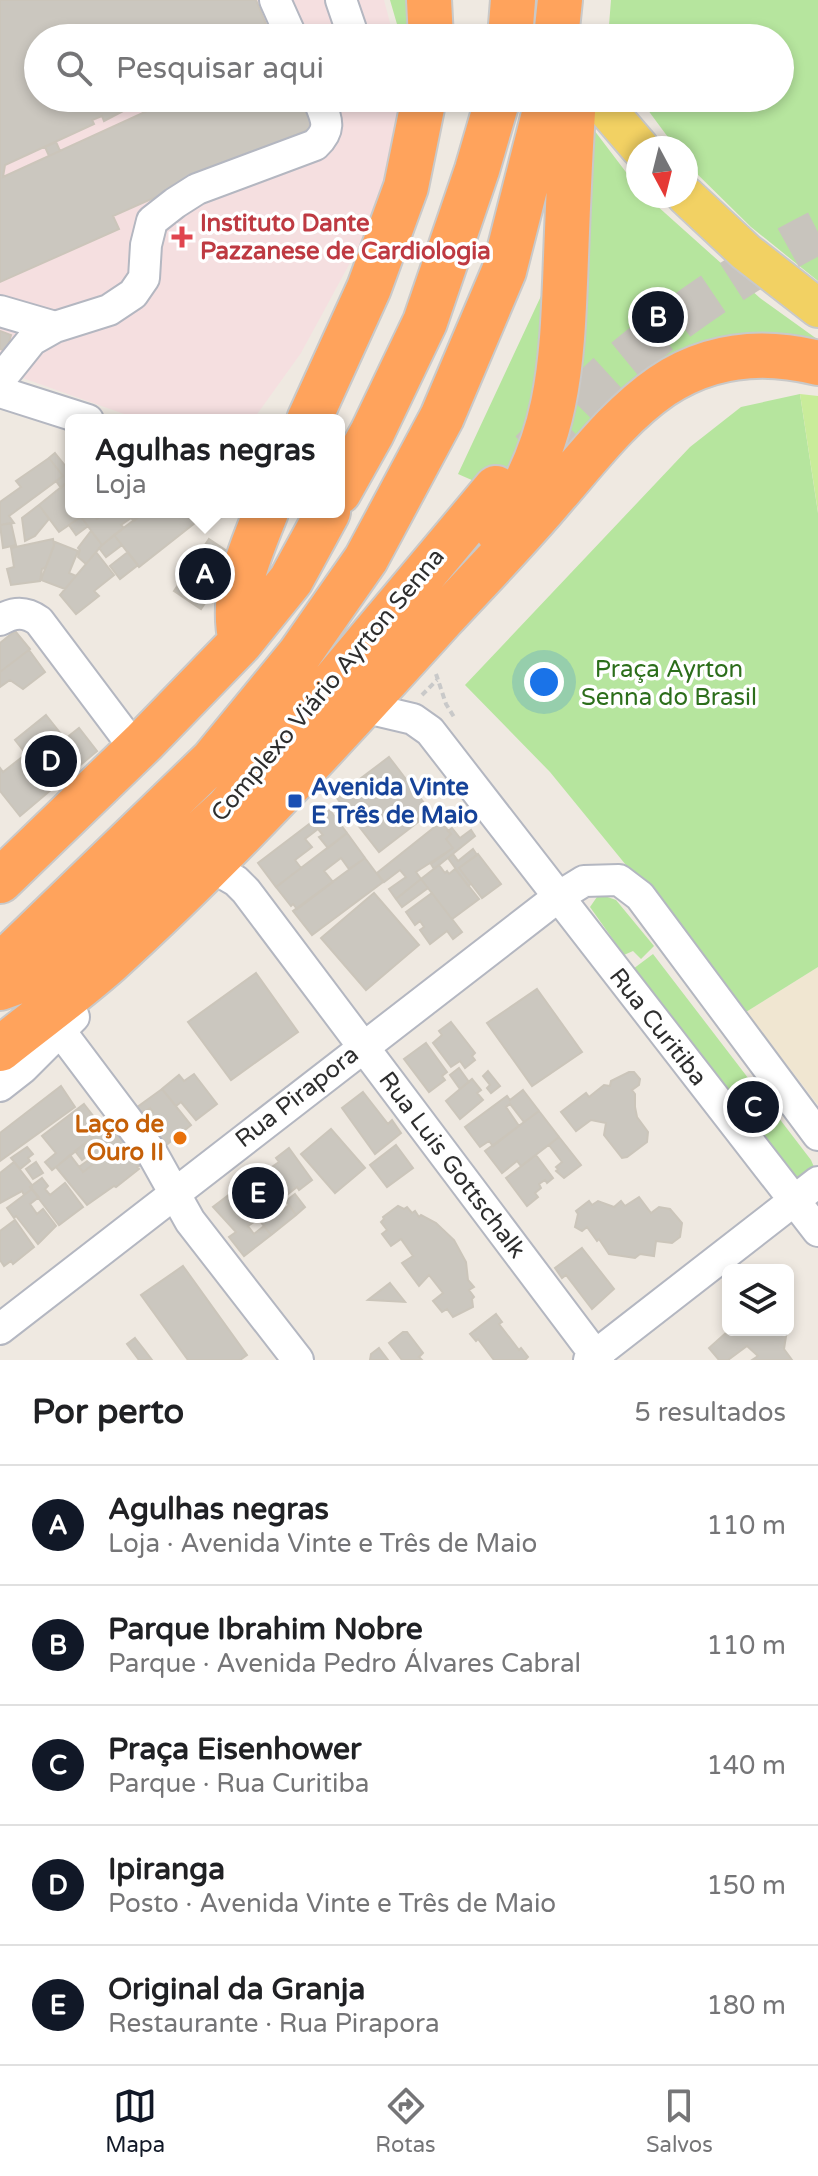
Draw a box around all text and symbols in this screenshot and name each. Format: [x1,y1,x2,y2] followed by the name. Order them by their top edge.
[24,24,794,112] search box
[52,46,96,90] icon: search
[116,50,324,87] text: Pesquisar aqui
[626,136,698,208] north arrow
[200,209,491,266] place label: Instituto Dante Pazzanese de Cardiologia
[171,226,193,248] marker: Instituto Dante Pazzanese de Cardiologia
[632,287,684,347] pin: B
[65,414,345,518] popup
[95,432,315,469] text: Agulhas negras
[95,469,147,500] text: Loja
[205,543,451,827] street label: Complexo Viário Ayrton Senna
[179,544,231,604] pin: A
[581,655,757,712] park label: Praça Ayrton Senna do Brasil
[524,662,564,702] your location
[25,731,77,791] pin: D
[311,773,478,830] place label: Avenida Vinte E Três de Maio
[286,792,304,810] marker: Avenida Vinte E Três de Maio
[603,962,713,1092] street label: Rua Curitiba
[230,1040,364,1154] street label: Rua Pirapora
[372,1066,532,1264] street label: Rua Luis Gottschalk
[727,1077,779,1137] pin: C
[74,1110,164,1167] place label: Laço de Ouro II
[171,1129,189,1147] marker: Laço de Ouro II
[232,1163,284,1223] pin: E
[722,1264,794,1336] map controls
[722,1264,794,1336] button: layers
[32,1392,184,1433] text: Por perto
[635,1397,786,1428] text: 5 resultados
[108,1491,329,1528] text: Agulhas negras
[48,1510,68,1541] text: A
[706,1510,786,1541] text: 110 m
[108,1528,537,1559] text: Loja · Avenida Vinte e Três de Maio
[108,1611,423,1648] text: Parque Ibrahim Nobre
[49,1630,67,1661] text: B
[706,1630,786,1661] text: 110 m
[108,1648,581,1679] text: Parque · Avenida Pedro Álvares Cabral
[108,1731,362,1768] text: Praça Eisenhower
[49,1750,67,1781] text: C
[706,1750,786,1781] text: 140 m
[108,1768,369,1799] text: Parque · Rua Curitiba
[108,1851,225,1888] text: Ipiranga
[48,1870,68,1901] text: D
[706,1870,786,1901] text: 150 m
[108,1888,556,1919] text: Posto · Avenida Vinte e Três de Maio
[108,1971,365,2008] text: Original da Granja
[50,1990,66,2021] text: E
[706,1990,786,2021] text: 180 m
[108,2008,440,2039] text: Restaurante · Rua Pirapora
[105,2084,165,2158] tab: Mapa
[375,2084,436,2158] tab: Rotas
[646,2084,713,2158] tab: Salvos

